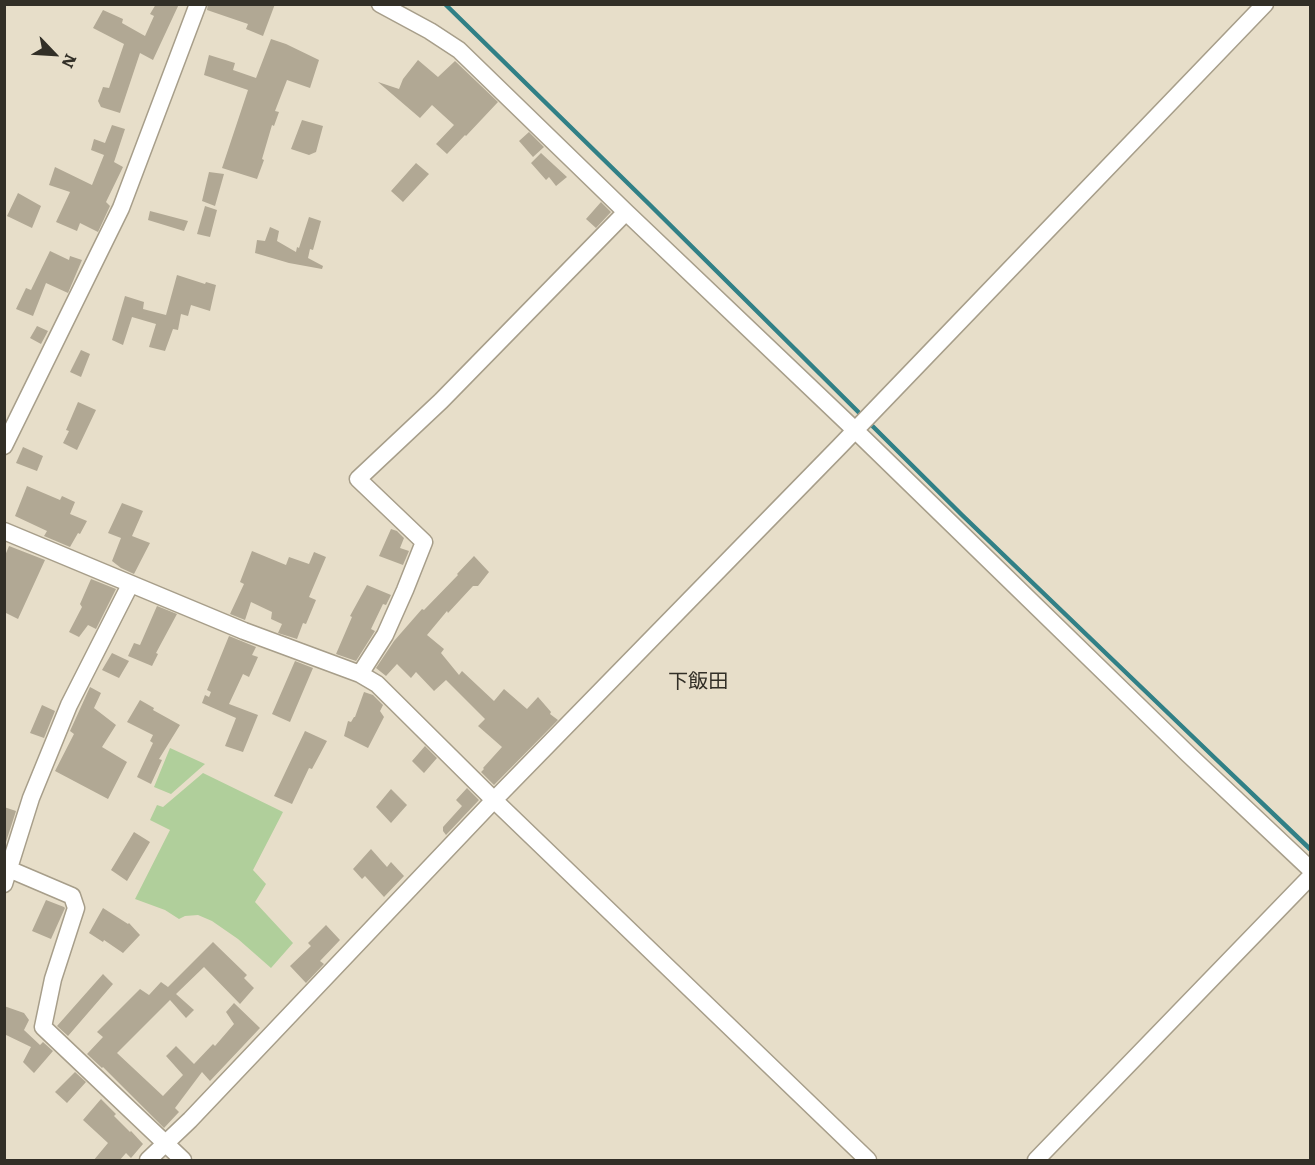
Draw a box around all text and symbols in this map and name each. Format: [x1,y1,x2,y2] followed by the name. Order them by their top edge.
[24,24,84,84] north arrow
[57,50,84,73] text: N
[668,670,728,694] district label: 下飯田

